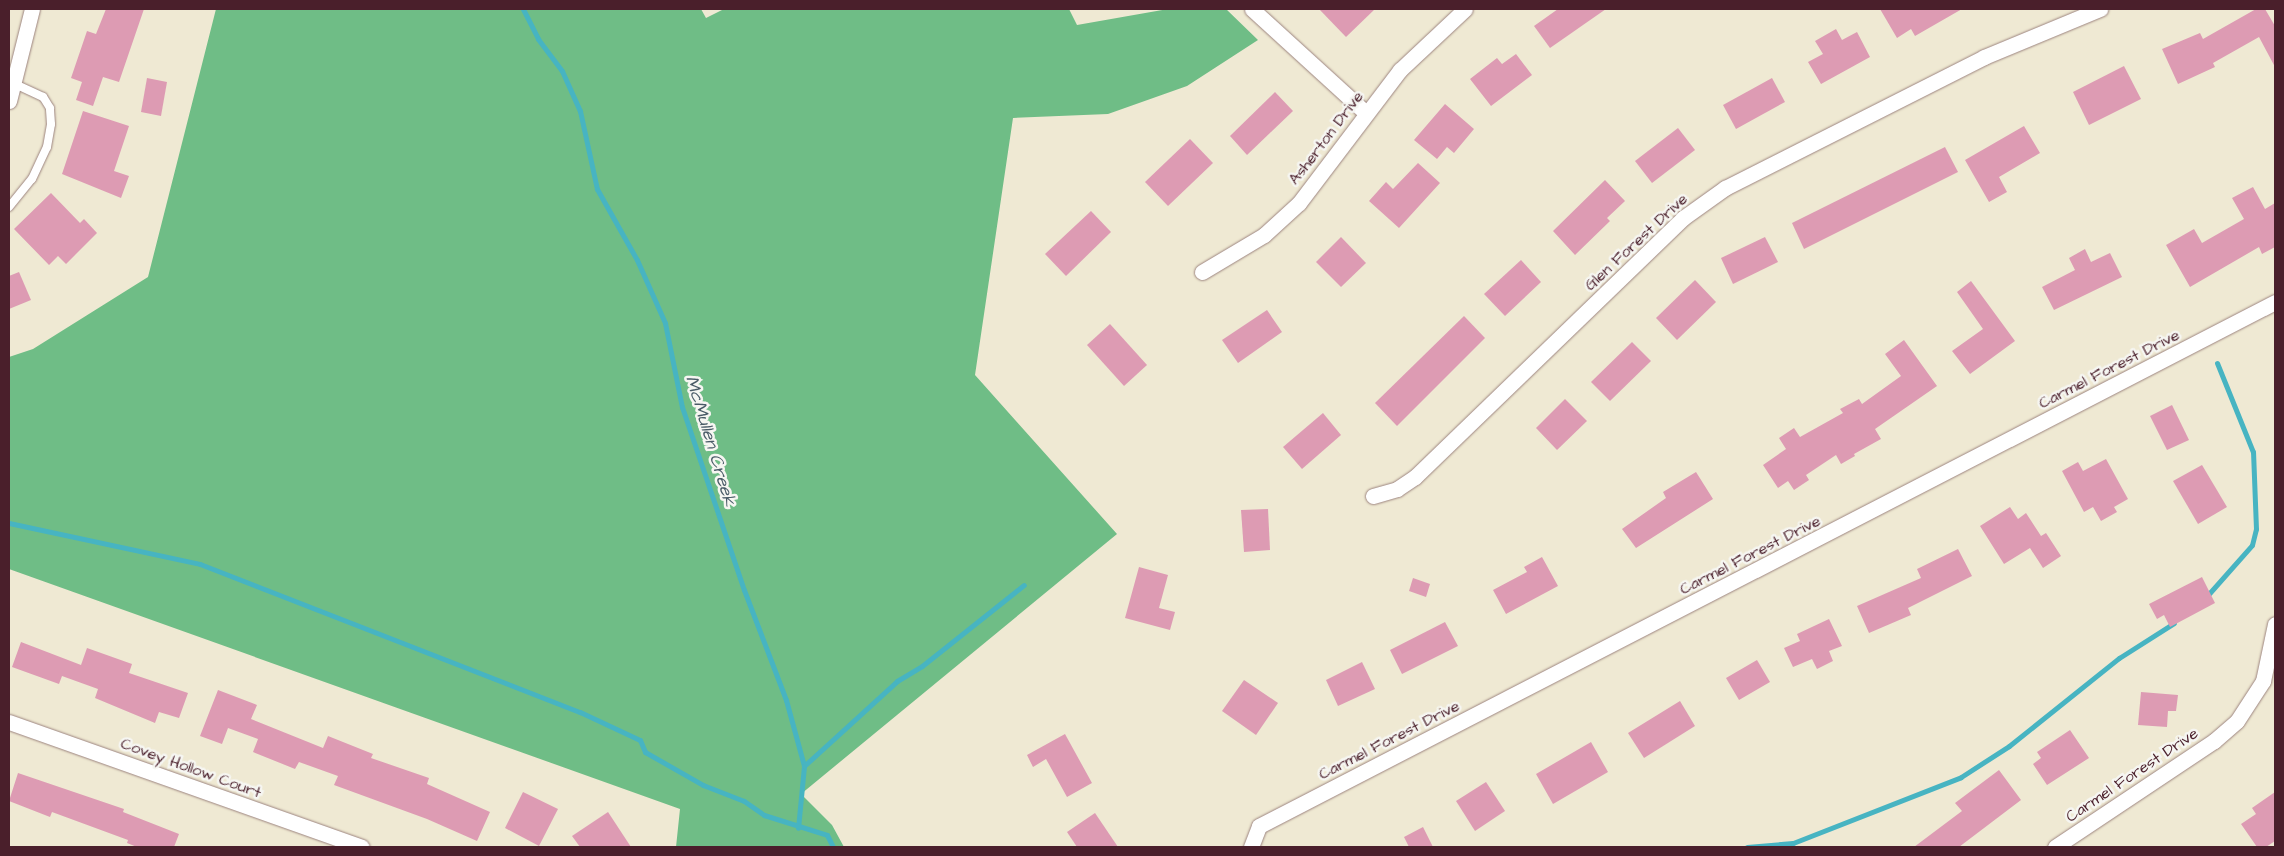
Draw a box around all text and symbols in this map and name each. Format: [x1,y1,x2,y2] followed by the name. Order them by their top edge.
[1285,87,1367,189] street label: Asherton Drive
[1581,189,1691,295] street label: Glen Forest Drive
[2035,325,2183,413] street label: Carmel Forest Drive
[680,373,740,509] water label: McMullen Creek
[1676,511,1824,599] street label: Carmel Forest Drive
[1315,696,1463,784] street label: Carmel Forest Drive
[2062,724,2202,826] street label: Carmel Forest Drive
[118,734,264,802] street label: Covey Hollow Court

